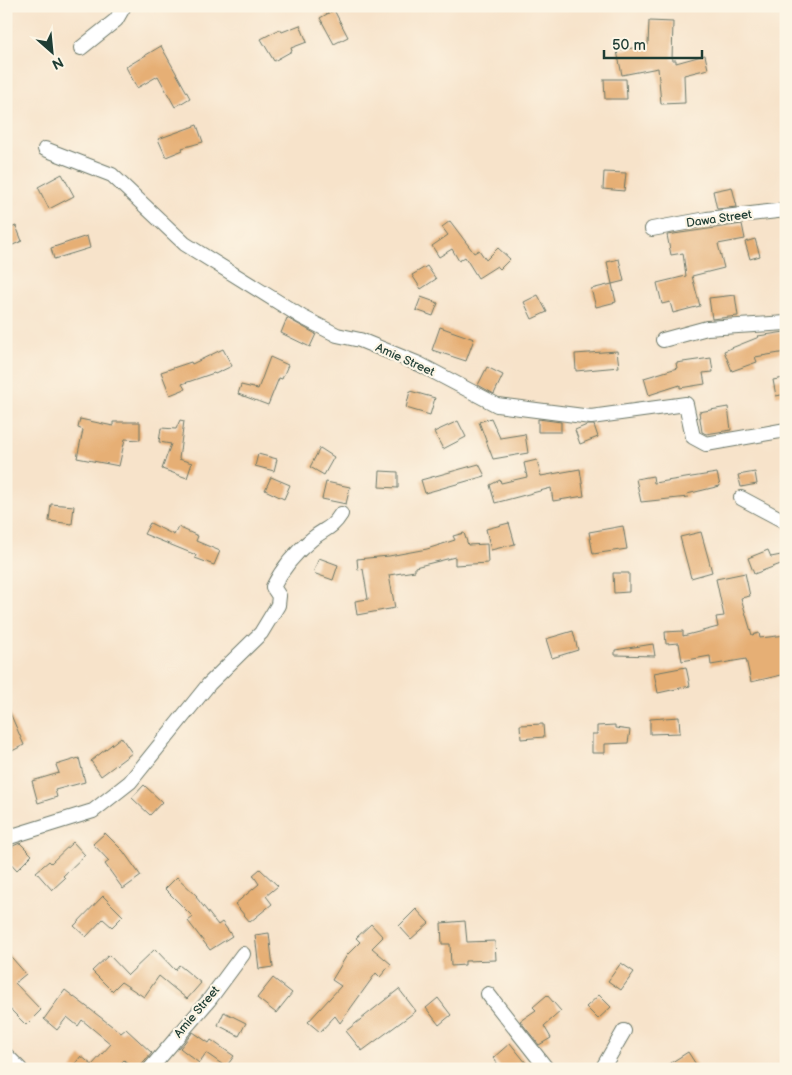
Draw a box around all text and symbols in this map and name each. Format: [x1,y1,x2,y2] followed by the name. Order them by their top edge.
[28,28,78,78] north arrow
[604,28,702,60] scale bar
[612,36,646,55] text: 50 m
[49,53,66,73] text: N
[685,207,753,231] street label: Dawa Street
[373,340,437,380] street label: Amie Street
[171,983,223,1041] street label: Amie Street

